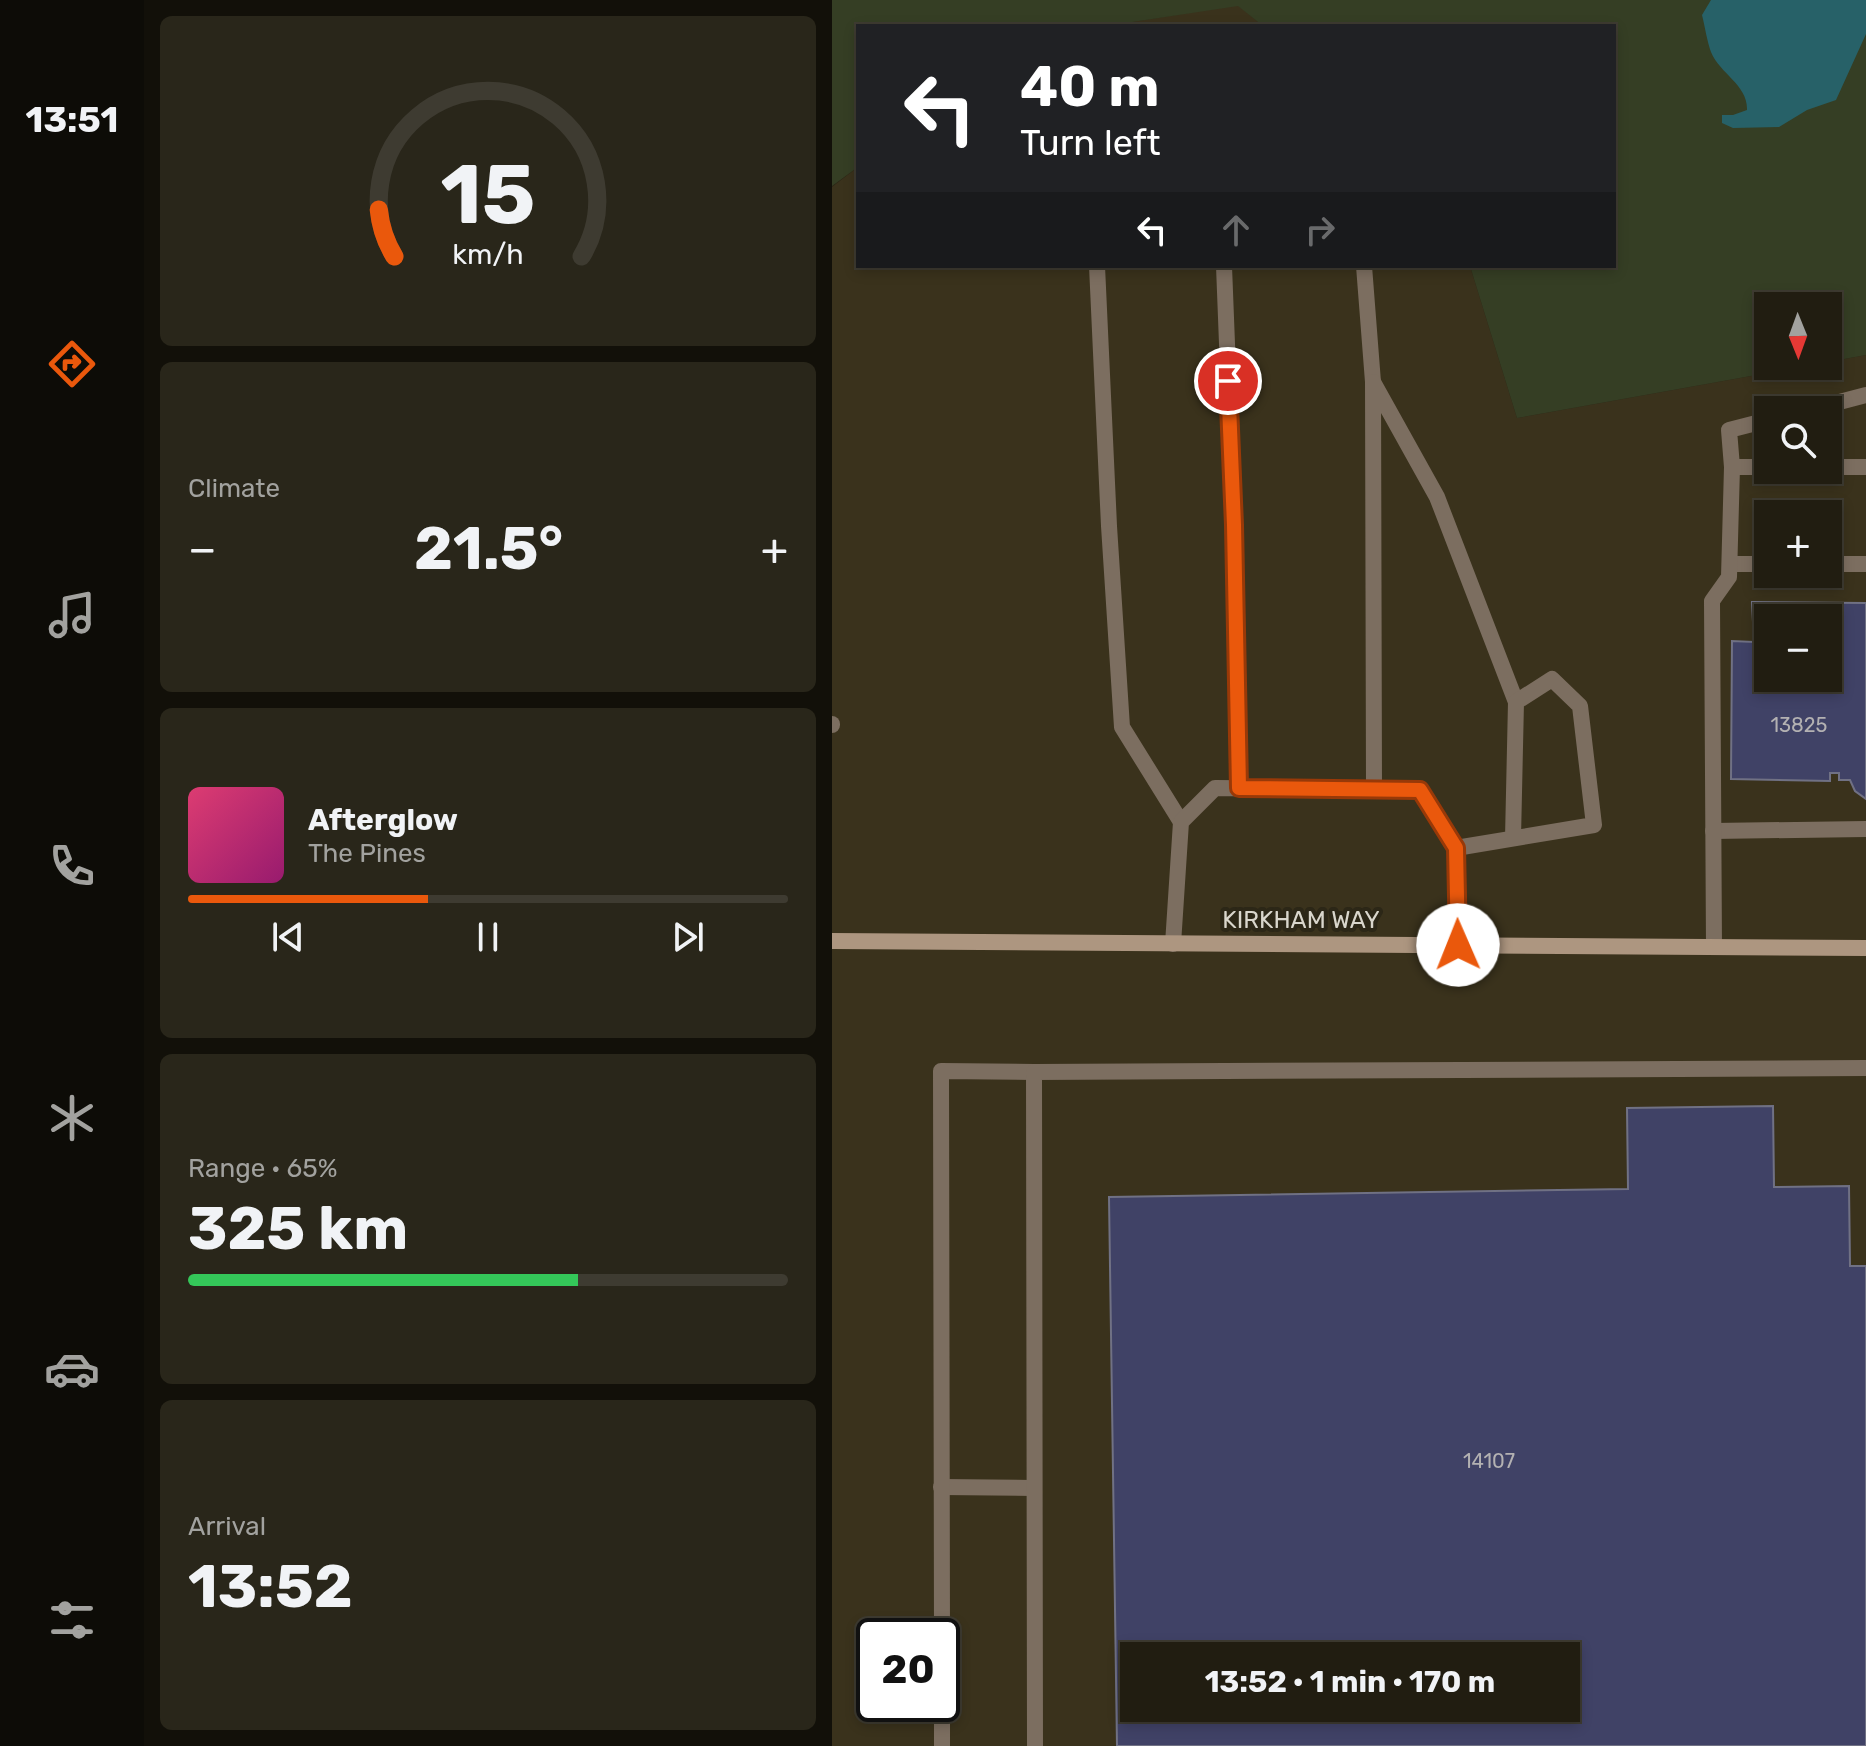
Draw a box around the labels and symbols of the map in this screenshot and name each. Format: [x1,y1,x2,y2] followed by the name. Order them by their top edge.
[1754,292,1842,380] north arrow
[1194,347,1262,415] pin
[1771,713,1827,737] house number: 13825
[1416,903,1500,987] position arrow
[1222,906,1380,934] street label: KIRKHAM WAY
[1463,1449,1515,1473] house number: 14107
[856,1618,960,1722] speed limit sign: 20

